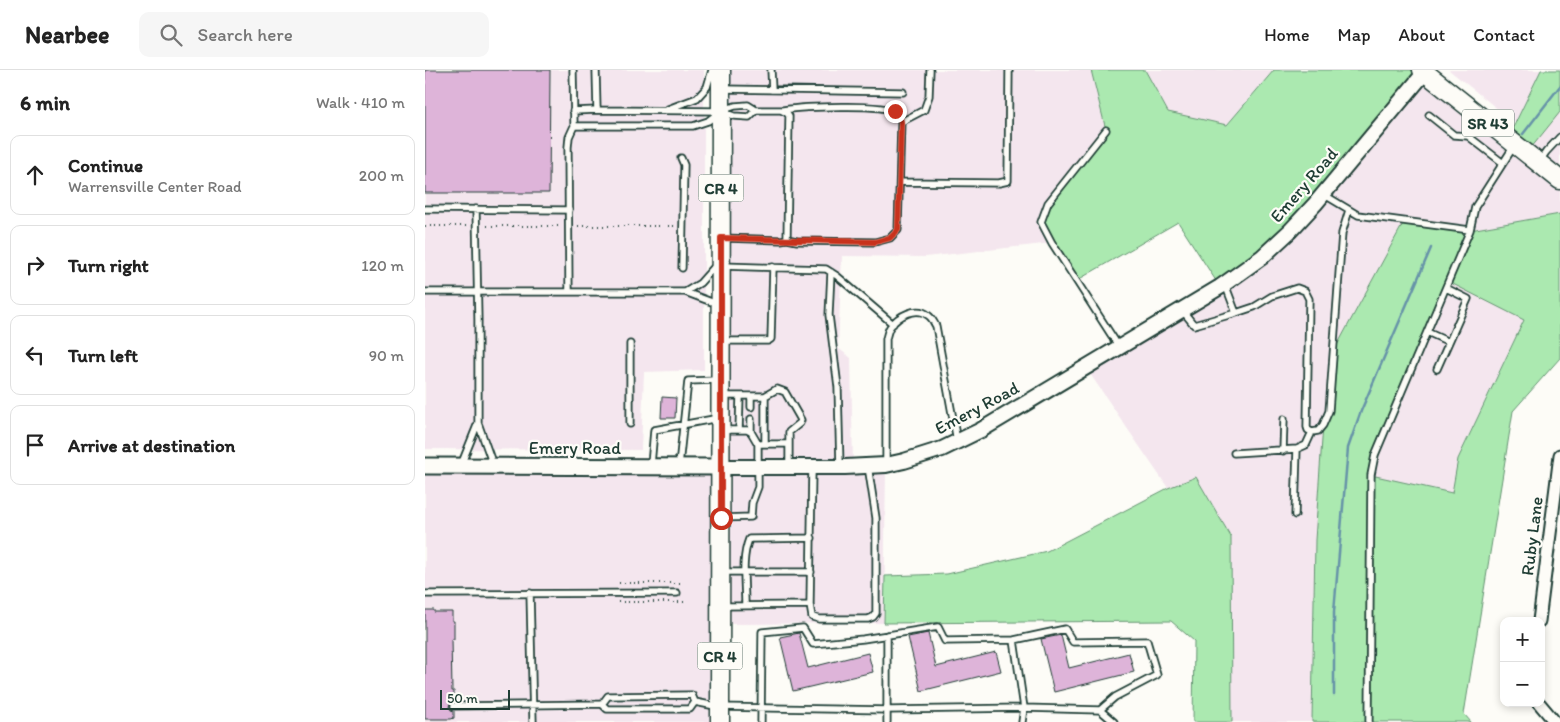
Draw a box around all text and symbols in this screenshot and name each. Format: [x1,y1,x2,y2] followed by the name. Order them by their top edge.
[139,12,489,57] search box
[25,20,109,49] text: Nearbee
[157,21,185,49] icon: search
[197,23,293,46] text: Search here
[1264,24,1310,46] text: Home
[1338,24,1371,46] text: Map
[1399,24,1445,46] text: About
[1473,24,1535,46] text: Contact
[20,90,70,115] text: 6 min
[316,93,405,112] text: Walk · 410 m
[884,100,907,123] route end
[1462,110,1514,136] road number: SR 43
[1265,143,1343,227] street label: Emery Road
[68,154,143,177] text: Continue
[21,161,49,189] icon: ahead
[359,166,404,185] text: 200 m
[699,175,743,202] road number: CR 4
[68,177,242,196] text: Warrensville Center Road
[21,251,49,279] icon: right
[68,254,149,277] text: Turn right
[361,256,404,275] text: 120 m
[21,341,49,369] icon: left
[68,344,138,367] text: Turn left
[369,346,404,365] text: 90 m
[931,377,1023,439] street label: Emery Road
[21,431,49,459] icon: arrive
[68,434,235,457] text: Arrive at destination
[529,437,621,459] street label: Emery Road
[1516,495,1548,577] street label: Ruby Lane
[710,507,733,530] route start
[1500,617,1545,707] map controls
[1500,617,1545,662] button: +
[697,642,743,670] road number: CR 4
[1500,662,1545,707] button: −
[440,687,510,710] scale bar
[447,690,478,707] text: 50 m

